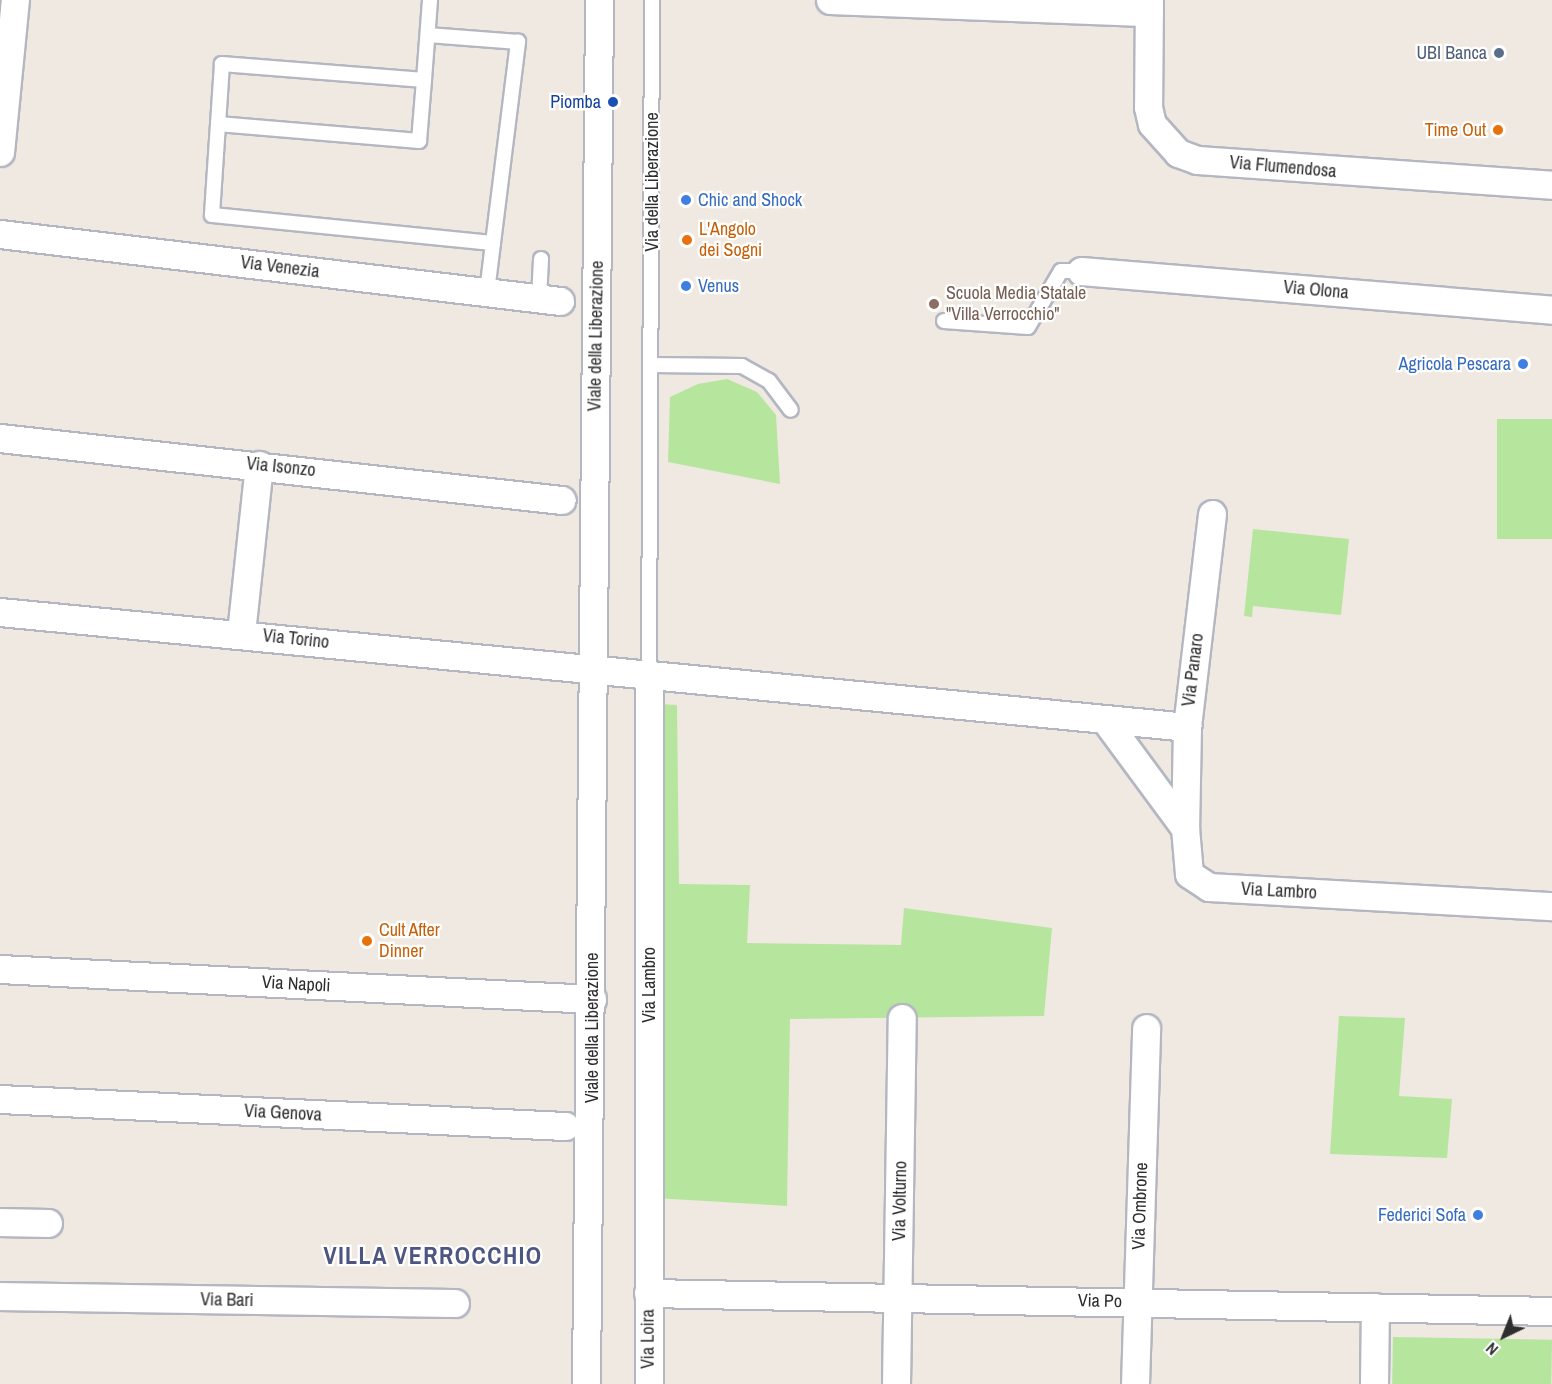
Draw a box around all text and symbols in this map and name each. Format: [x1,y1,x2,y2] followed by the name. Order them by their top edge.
[1416,42,1487,64] place label: UBI Banca
[1492,46,1506,60] marker: UBI Banca
[550,91,601,113] place label: Piomba
[606,95,620,109] marker: Piomba
[641,112,663,252] street label: Via della Liberazione
[1425,119,1486,141] place label: Time Out
[1491,123,1505,137] marker: Time Out
[1229,152,1337,182] street label: Via Flumendosa
[698,189,802,211] place label: Chic and Shock
[679,193,693,207] marker: Chic and Shock
[699,219,762,262] place label: L'Angolo dei Sogni
[680,233,694,247] marker: L'Angolo dei Sogni
[239,251,321,283] street label: Via Venezia
[584,260,608,412] street label: Viale della Liberazione
[698,275,739,297] place label: Venus
[1282,276,1350,304] street label: Via Olona
[679,279,693,293] marker: Venus
[946,283,1086,326] place label: Scuola Media Statale "Villa Verrocchio"
[927,297,941,311] marker: Scuola Media Statale "Villa Verrocchio"
[1399,353,1511,375] place label: Agricola Pescara
[1516,357,1530,371] marker: Agricola Pescara
[245,453,317,481] street label: Via Isonzo
[262,625,330,653] street label: Via Torino
[1178,632,1208,708] street label: Via Panaro
[1240,878,1318,904] street label: Via Lambro
[379,920,441,962] place label: Cult After Dinner
[360,934,374,948] marker: Cult After Dinner
[638,947,660,1023] street label: Via Lambro
[581,953,603,1103] street label: Viale della Liberazione
[261,971,331,997] street label: Via Napoli
[244,1100,322,1126] street label: Via Genova
[889,1161,911,1241] street label: Via Volturno
[1128,1162,1152,1250] street label: Via Ombrone
[1378,1204,1466,1226] place label: Federici Sofa
[1471,1208,1485,1222] marker: Federici Sofa
[323,1242,543,1270] district label: VILLA VERROCCHIO
[200,1289,254,1311] street label: Via Bari
[1078,1290,1122,1312] street label: Via Po
[1474,1306,1534,1366] north arrow
[637,1309,659,1369] street label: Via Loira
[1481,1338,1503,1360] text: N

